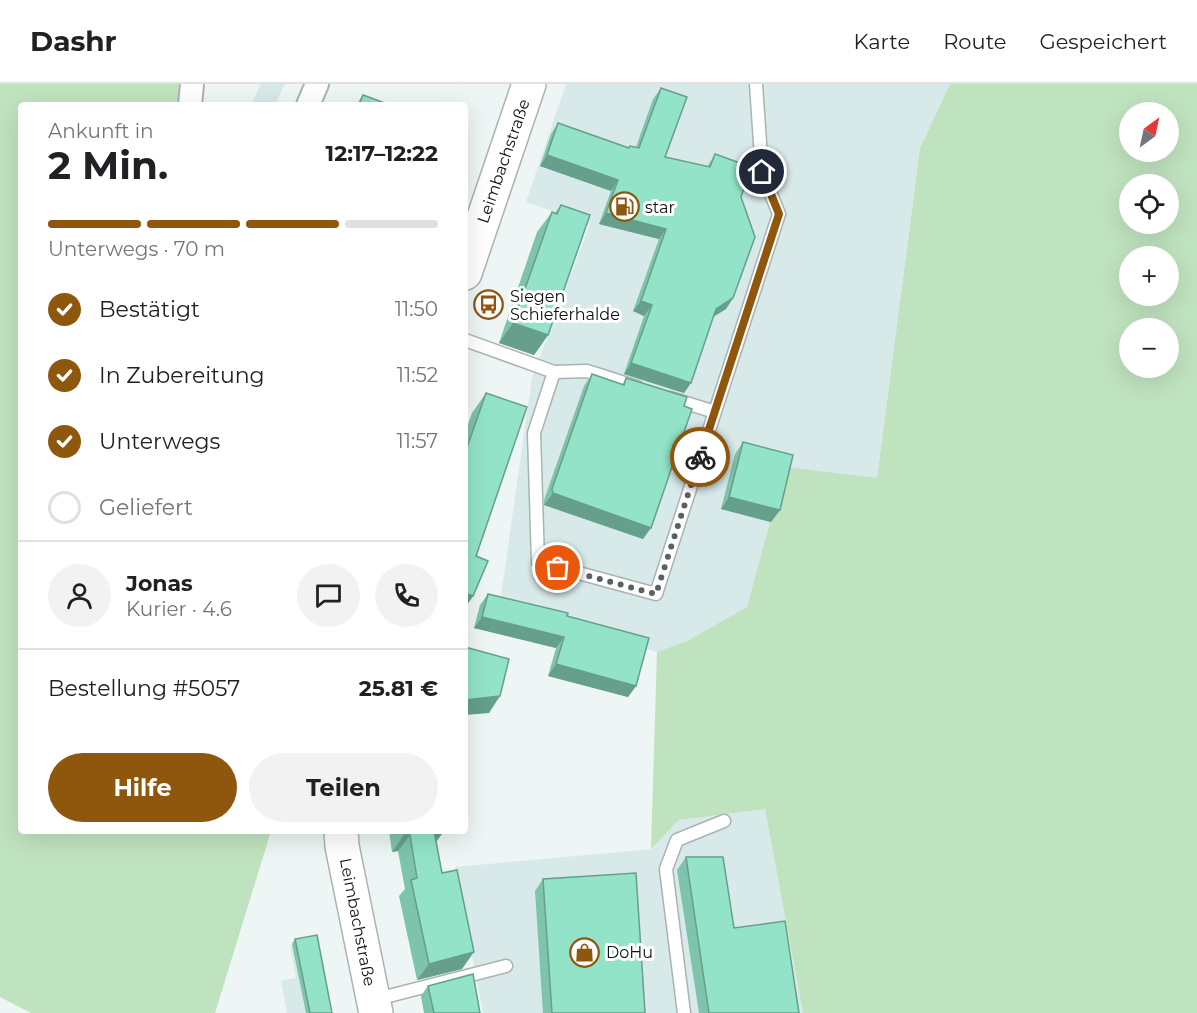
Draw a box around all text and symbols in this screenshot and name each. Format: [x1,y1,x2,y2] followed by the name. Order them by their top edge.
[30,24,117,58] text: Dashr
[854,29,910,54] text: Karte
[943,29,1006,54] text: Route
[1039,29,1167,54] text: Gespeichert
[473,97,534,226] street label: Leimbachstraße
[1119,102,1179,162] north arrow
[1119,102,1179,378] map controls
[48,119,154,143] text: Ankunft in
[326,140,438,167] text: 12:17–12:22
[48,141,168,189] text: 2 Min.
[736,146,787,197] pin
[745,155,778,188] icon: home
[1119,174,1179,234] button: locate
[608,191,640,223] fuel station icon: star
[645,198,675,217] place label: star
[48,237,225,261] text: Unterwegs · 70 m
[1119,246,1179,306] button: +
[510,287,620,324] place label: Siegen Schieferhalde
[473,289,505,321] bus stop icon: Siegen Schieferhalde
[48,293,81,326] icon: check
[99,296,200,323] text: Bestätigt
[395,297,438,321] text: 11:50
[1119,318,1179,378] button: −
[48,359,81,392] icon: check
[99,362,265,389] text: In Zubereitung
[397,363,438,387] text: 11:52
[48,425,81,458] icon: check
[670,427,730,487] courier
[99,428,220,455] text: Unterwegs
[396,429,438,453] text: 11:57
[684,441,717,474] icon: bike
[99,494,193,521] text: Geliefert
[532,542,583,593] pin
[541,551,574,584] icon: bag
[48,564,111,627] button: person
[297,564,360,627] button: chat
[375,564,438,627] button: phone
[126,570,193,597] text: Jonas
[126,597,232,621] text: Kurier · 4.6
[48,675,240,702] text: Bestellung #5057
[359,675,438,702] text: 25.81 €
[48,753,237,822] button: Hilfe
[249,753,438,822] button: Teilen
[336,856,379,988] street label: Leimbachstraße
[569,936,601,968] shop icon: DoHu
[606,943,653,962] place label: DoHu

